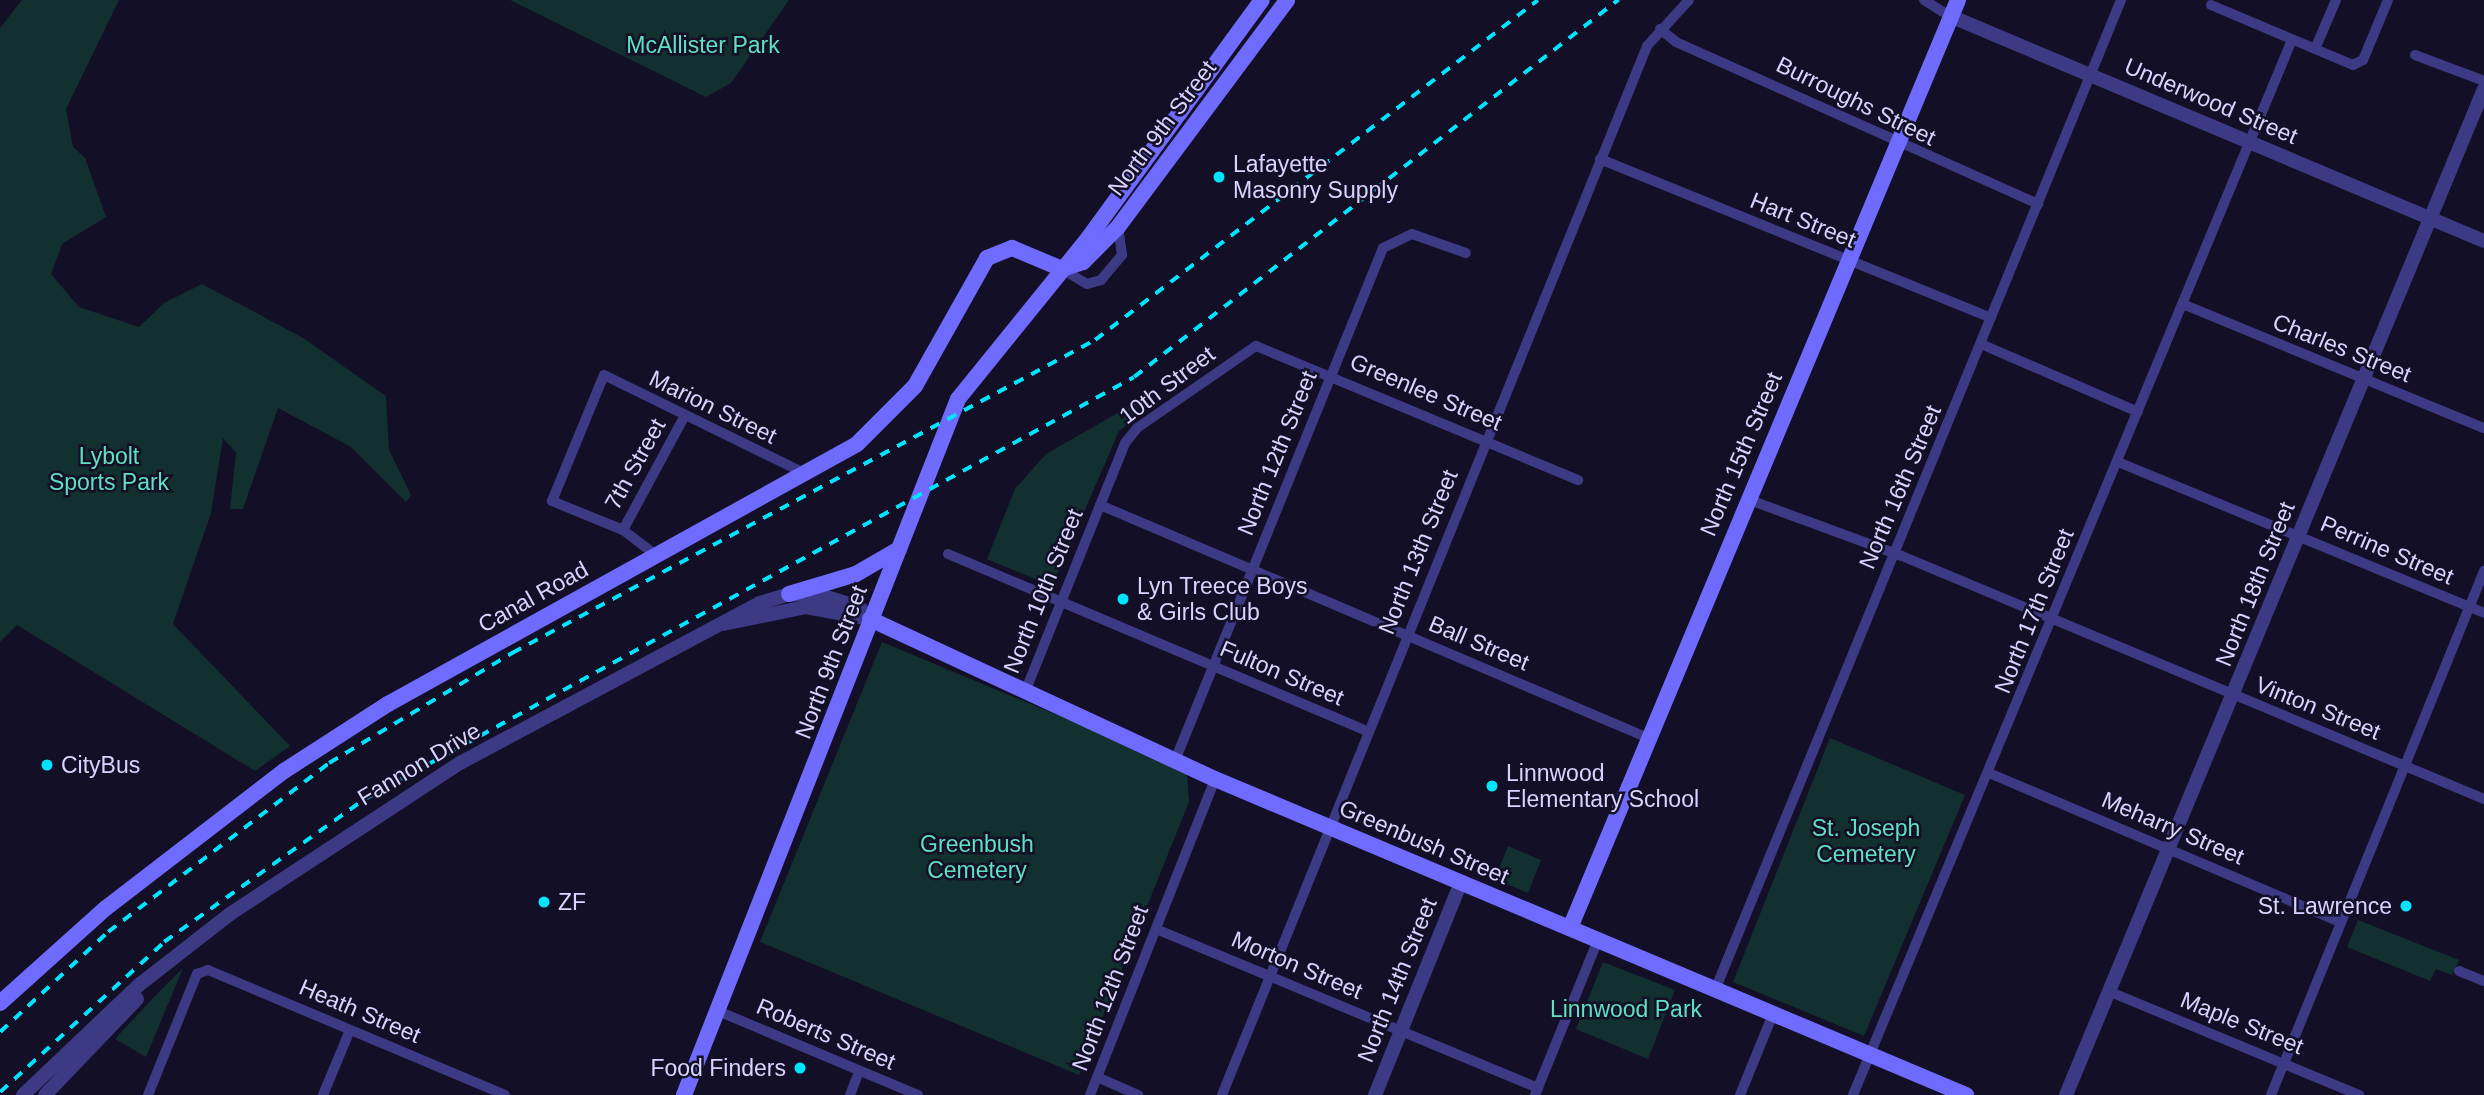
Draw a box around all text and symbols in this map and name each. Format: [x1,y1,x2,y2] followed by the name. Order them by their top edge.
[626,31,780,59] park label: McAllister Park
[1772,50,1940,152] street label: Burroughs Street
[2120,52,2302,150] street label: Underwood Street
[1102,55,1222,201] street label: North 9th Street
[1233,150,1398,204] place label: Lafayette Masonry Supply
[1211,169,1227,185] marker: Lafayette Masonry Supply
[1746,186,1860,254] street label: Hart Street
[2269,308,2415,388] street label: Charles Street
[1114,340,1220,430] street label: 10th Street
[1346,348,1506,436] street label: Greenlee Street
[645,364,781,450] street label: Marion Street
[1231,367,1323,539] street label: North 12th Street
[1694,368,1788,540] street label: North 15th Street
[1853,401,1947,573] street label: North 16th Street
[599,414,671,514] street label: 7th Street
[49,442,169,496] park label: Lybolt Sports Park
[1372,466,1464,638] street label: North 13th Street
[2209,498,2301,670] street label: North 18th Street
[997,505,1089,677] street label: North 10th Street
[2316,510,2458,590] street label: Perrine Street
[1988,525,2080,697] street label: North 17th Street
[473,555,593,639] street label: Canal Road
[1137,572,1308,626] place label: Lyn Treece Boys & Girls Club
[789,581,873,743] street label: North 9th Street
[1115,591,1131,607] marker: Lyn Treece Boys & Girls Club
[1425,610,1533,676] street label: Ball Street
[1216,635,1348,711] street label: Fulton Street
[2251,670,2385,746] street label: Vinton Street
[353,717,485,811] street label: Fannon Drive
[61,751,140,779] place label: CityBus
[39,757,55,773] marker: CityBus
[1506,759,1699,813] place label: Linnwood Elementary School
[1484,778,1500,794] marker: Linnwood Elementary School
[2098,786,2248,870] street label: Meharry Street
[1335,794,1513,890] street label: Greenbush Street
[1812,814,1920,868] park label: St. Joseph Cemetery
[920,830,1034,884] park label: Greenbush Cemetery
[558,888,586,916] place label: ZF
[2258,892,2392,920] place label: St. Lawrence
[536,894,552,910] marker: ZF
[1351,894,1443,1066] street label: North 14th Street
[2398,898,2414,914] marker: St. Lawrence
[1066,901,1154,1075] street label: North 12th Street
[1227,925,1367,1005] street label: Morton Street
[295,973,425,1049] street label: Heath Street
[2176,986,2308,1060] street label: Maple Street
[752,992,900,1076] street label: Roberts Street
[1550,995,1702,1023] park label: Linnwood Park
[650,1054,786,1082] place label: Food Finders
[792,1060,808,1076] marker: Food Finders

